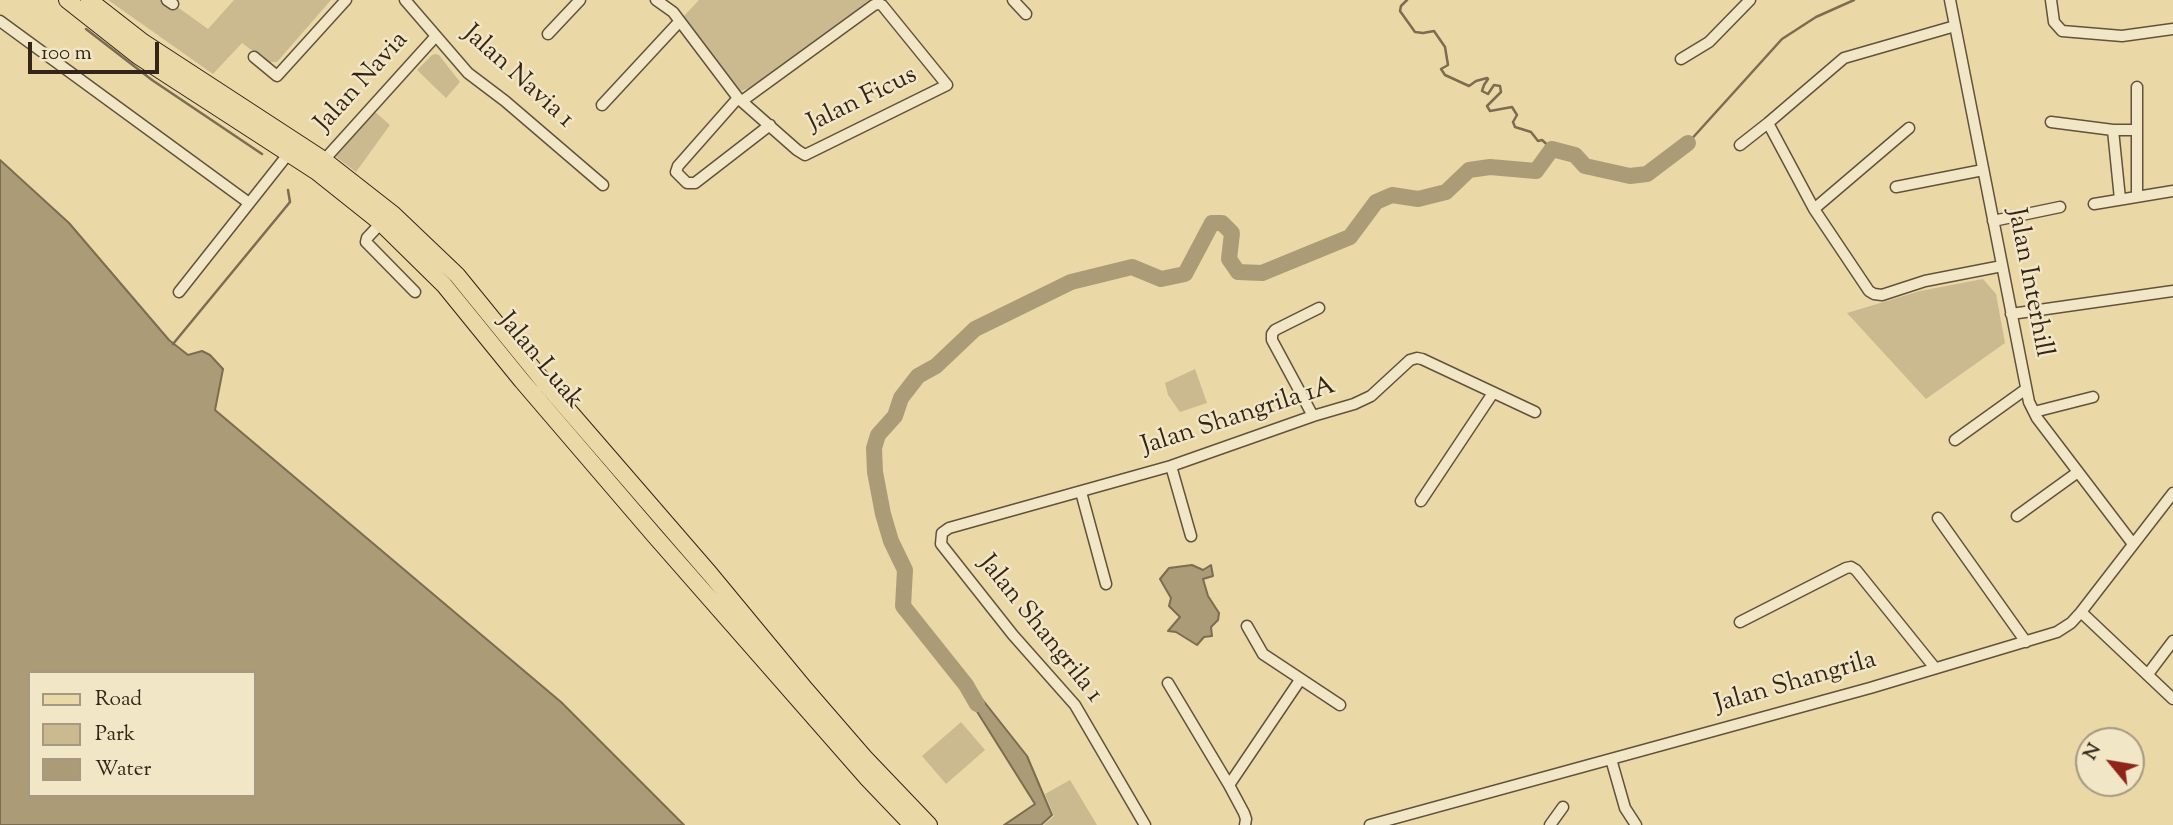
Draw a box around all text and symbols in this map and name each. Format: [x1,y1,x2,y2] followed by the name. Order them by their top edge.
[455,20,579,136] street label: Jalan Navia 1
[310,26,416,140] street label: Jalan Navia
[32,28,163,72] scale bar
[41,39,92,69] text: 100 m
[803,61,923,141] street label: Jalan Ficus
[1998,206,2058,360] street label: Jalan Interhill
[490,307,588,417] street label: Jalan Luak
[1138,372,1340,464] street label: Jalan Shangrila 1A
[970,550,1108,710] street label: Jalan Shangrila 1
[1712,646,1880,722] street label: Jalan Shangrila
[28,671,256,797] legend
[95,685,142,715] text: Road
[95,720,135,750] text: Park
[2075,727,2145,797] north arrow
[2078,739,2109,766] text: N
[95,755,151,785] text: Water

